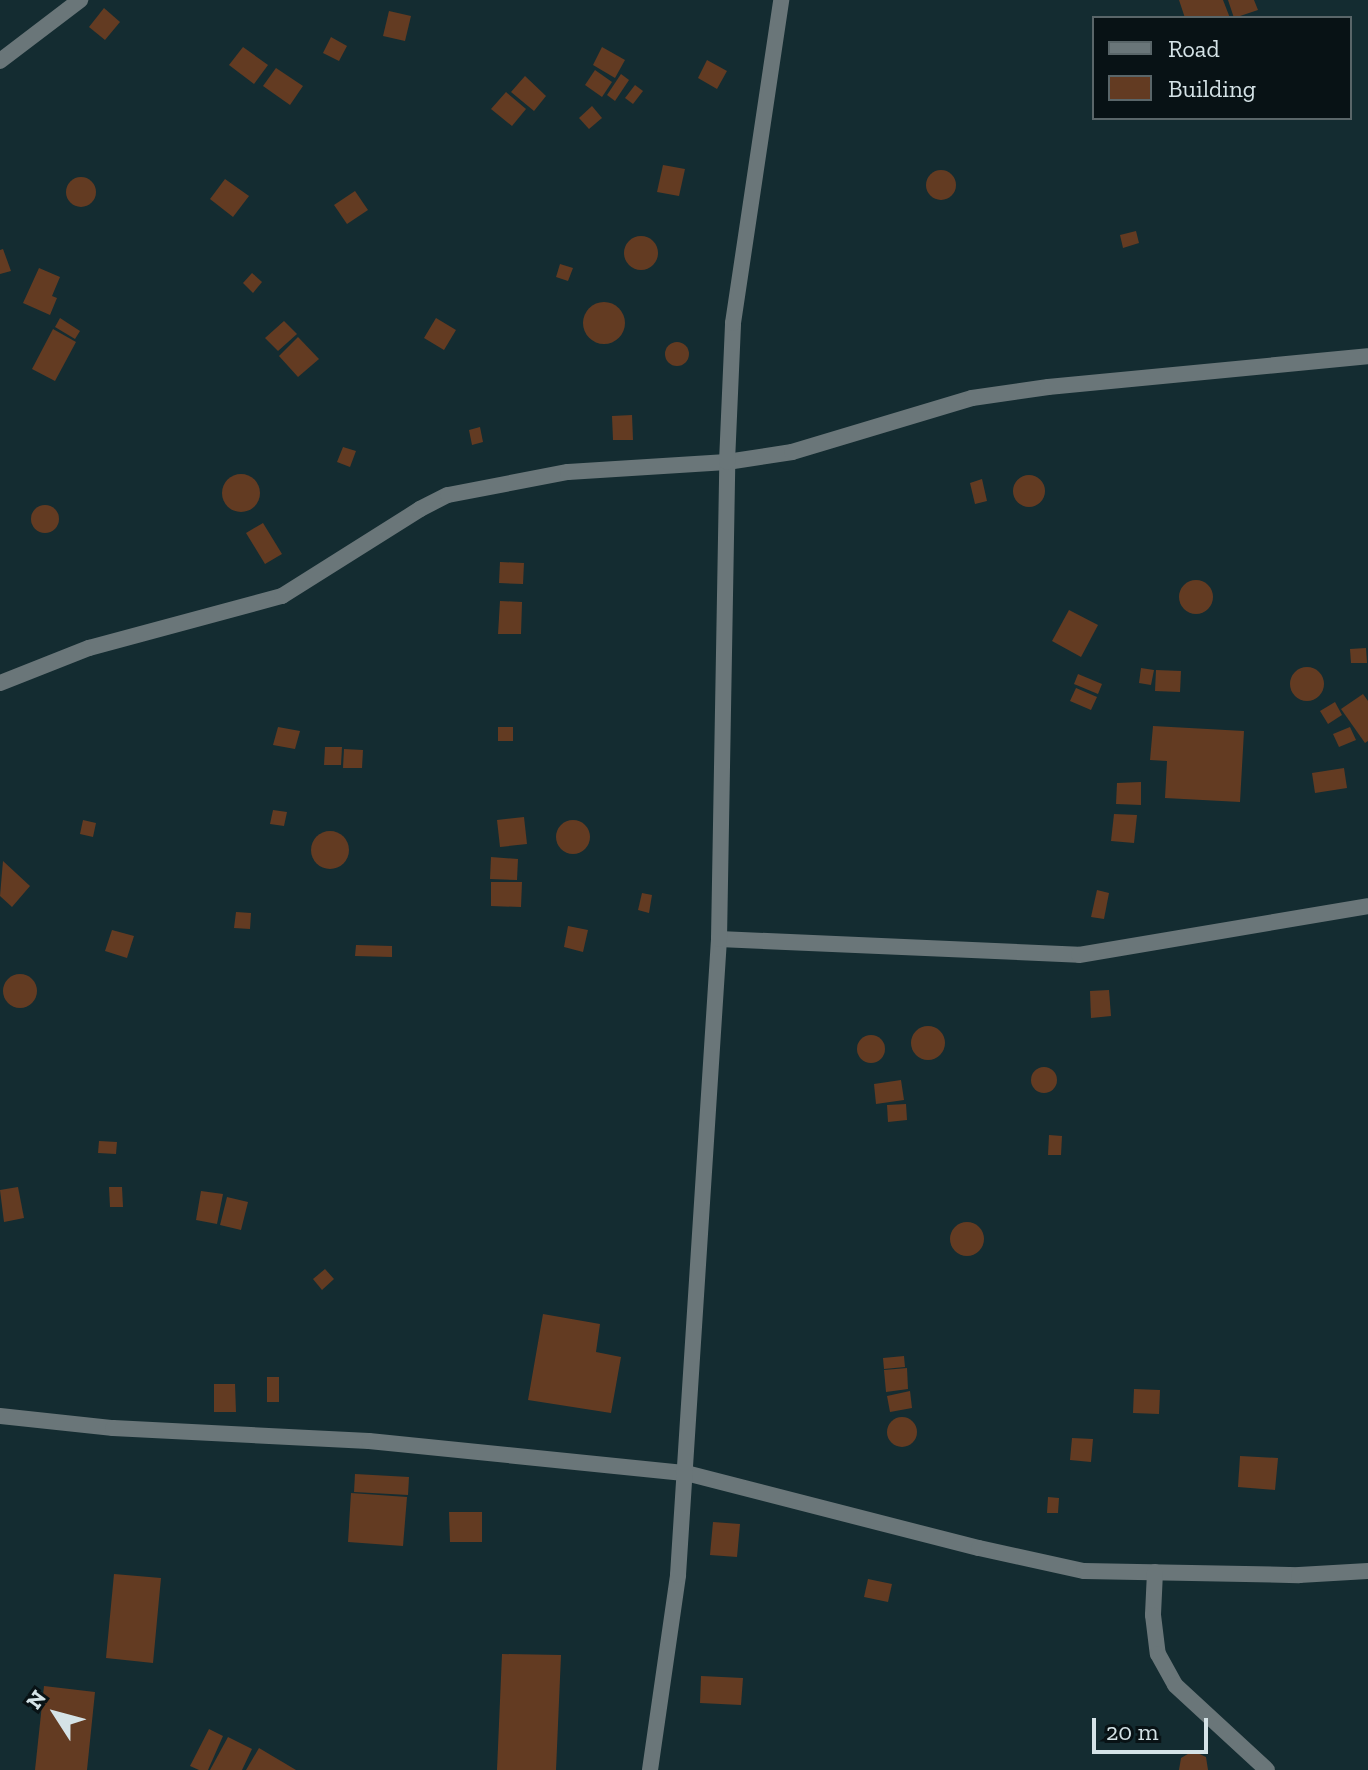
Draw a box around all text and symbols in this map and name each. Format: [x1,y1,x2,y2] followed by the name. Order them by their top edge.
[1092,16,1352,120] legend
[1168,34,1220,63] text: Road
[1168,74,1256,103] text: Building
[16,1674,96,1754] north arrow
[20,1685,52,1714] text: N
[1096,1702,1212,1752] scale bar
[1106,1717,1158,1746] text: 20 m

